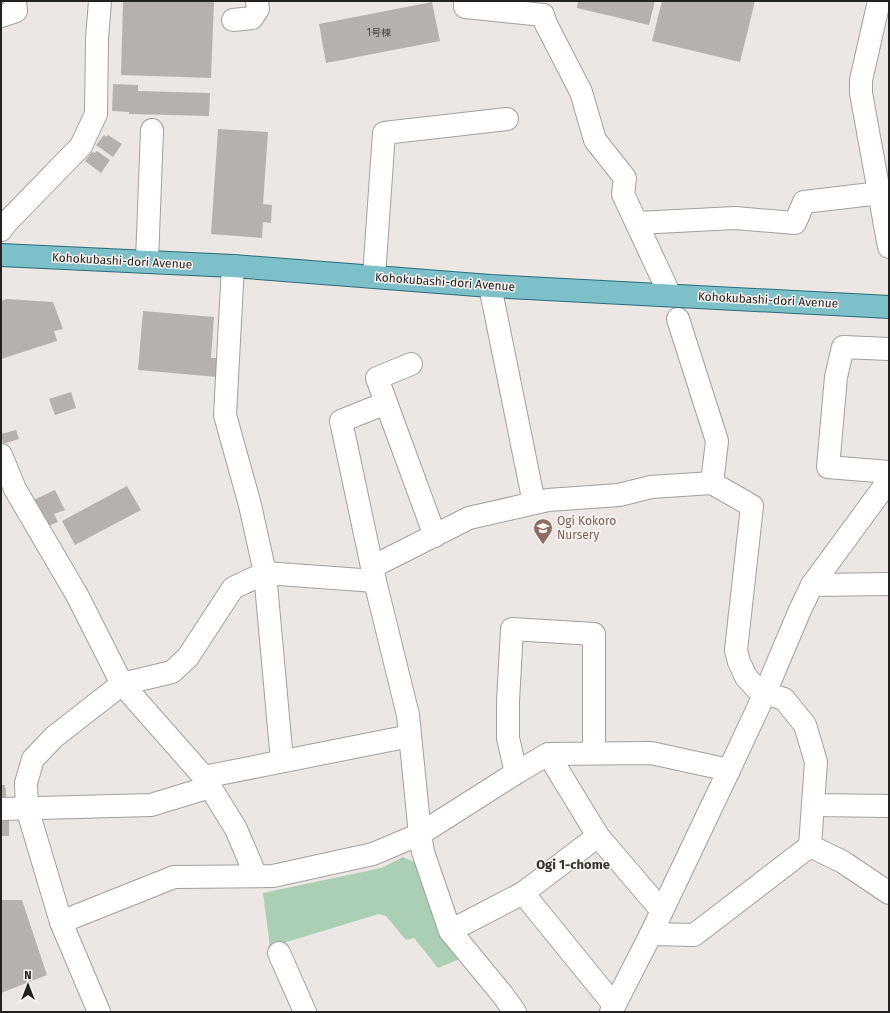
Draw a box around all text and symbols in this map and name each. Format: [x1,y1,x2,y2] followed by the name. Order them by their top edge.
[367,27,391,39] house number: 1号棟
[51,250,193,272] street label: Kohokubashi-dori Avenue
[374,270,516,294] street label: Kohokubashi-dori Avenue
[697,289,839,311] street label: Kohokubashi-dori Avenue
[557,514,616,542] place label: Ogi Kokoro Nursery
[532,517,554,545] school or university icon: Ogi Kokoro Nursery
[536,857,610,872] district label: Ogi 1-chome
[8,965,48,1005] north arrow
[24,969,32,982] text: N

